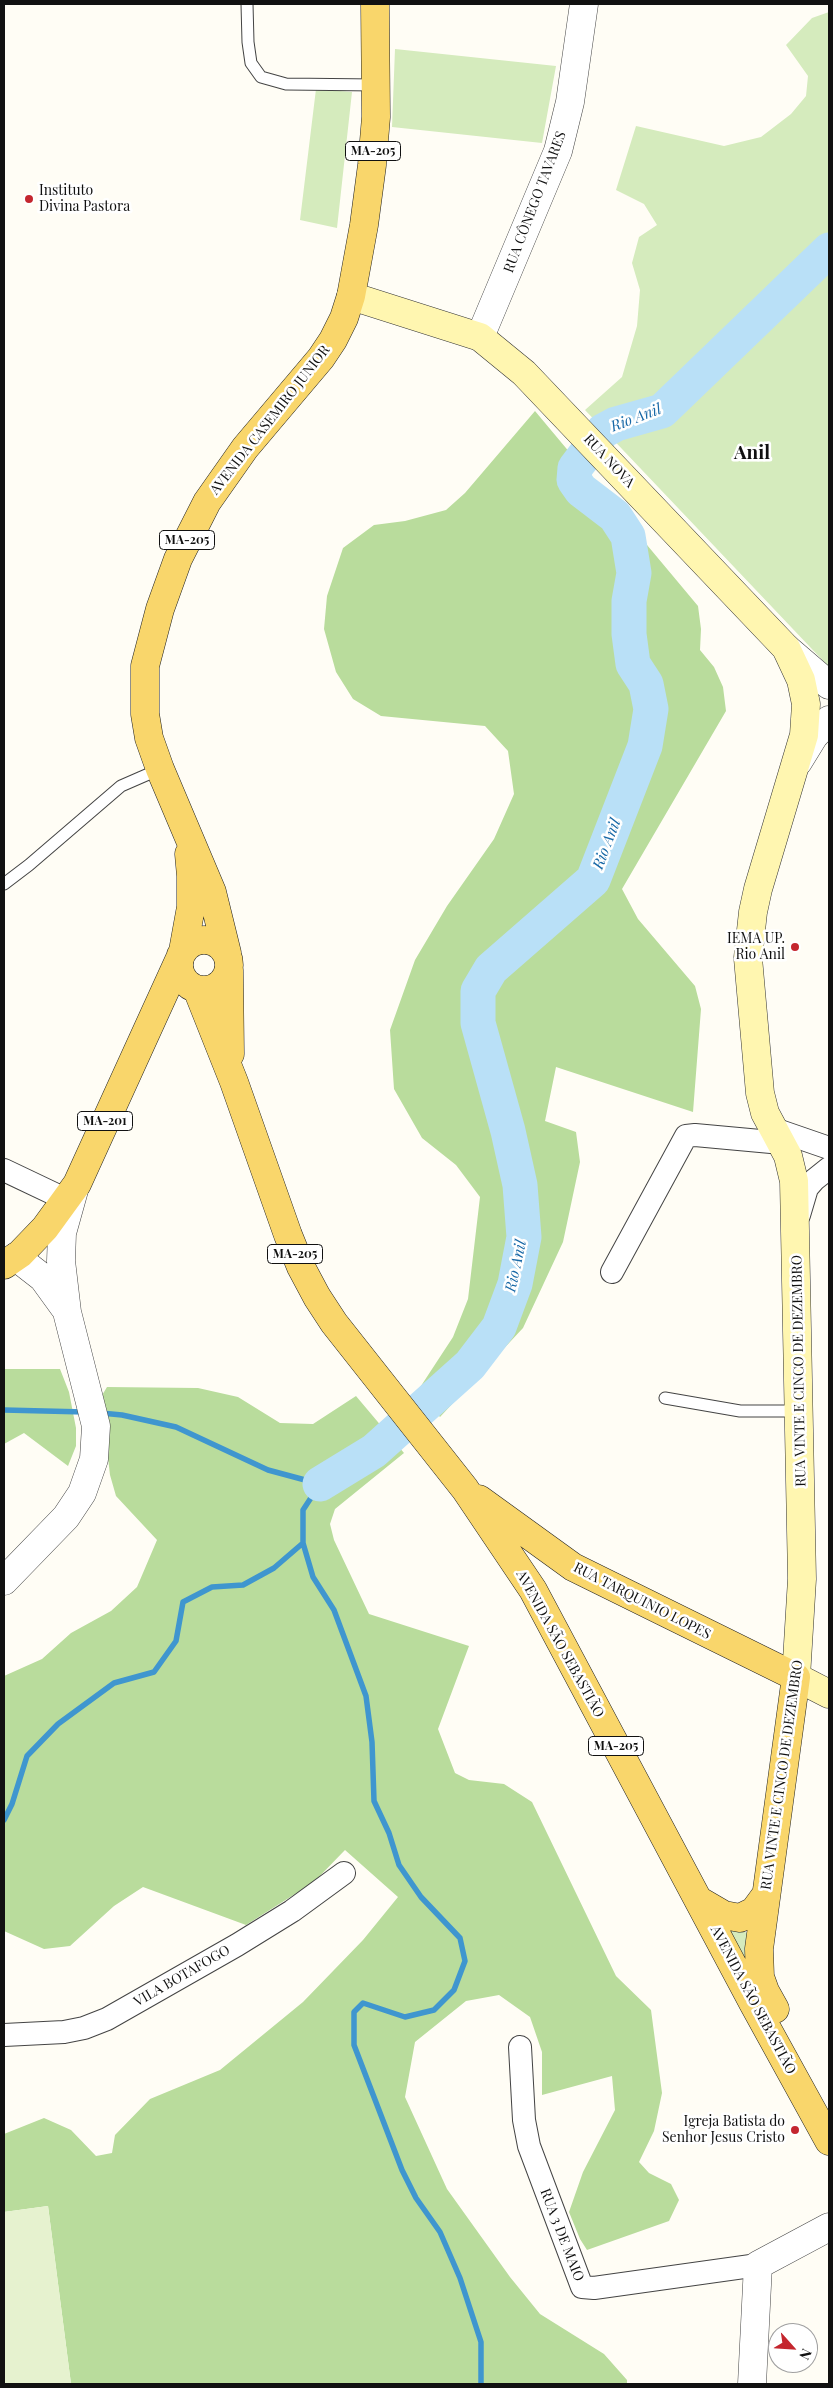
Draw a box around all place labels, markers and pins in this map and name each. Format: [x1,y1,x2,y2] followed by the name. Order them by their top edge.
[39,183,130,216] place label: Instituto Divina Pastora
[23,193,35,205] marker: Instituto Divina Pastora
[727,931,785,964] place label: IEMA UP. Rio Anil
[789,941,801,953] marker: IEMA UP. Rio Anil
[662,2114,785,2146] place label: Igreja Batista do Senhor Jesus Cristo
[789,2124,801,2136] marker: Igreja Batista do Senhor Jesus Cristo

